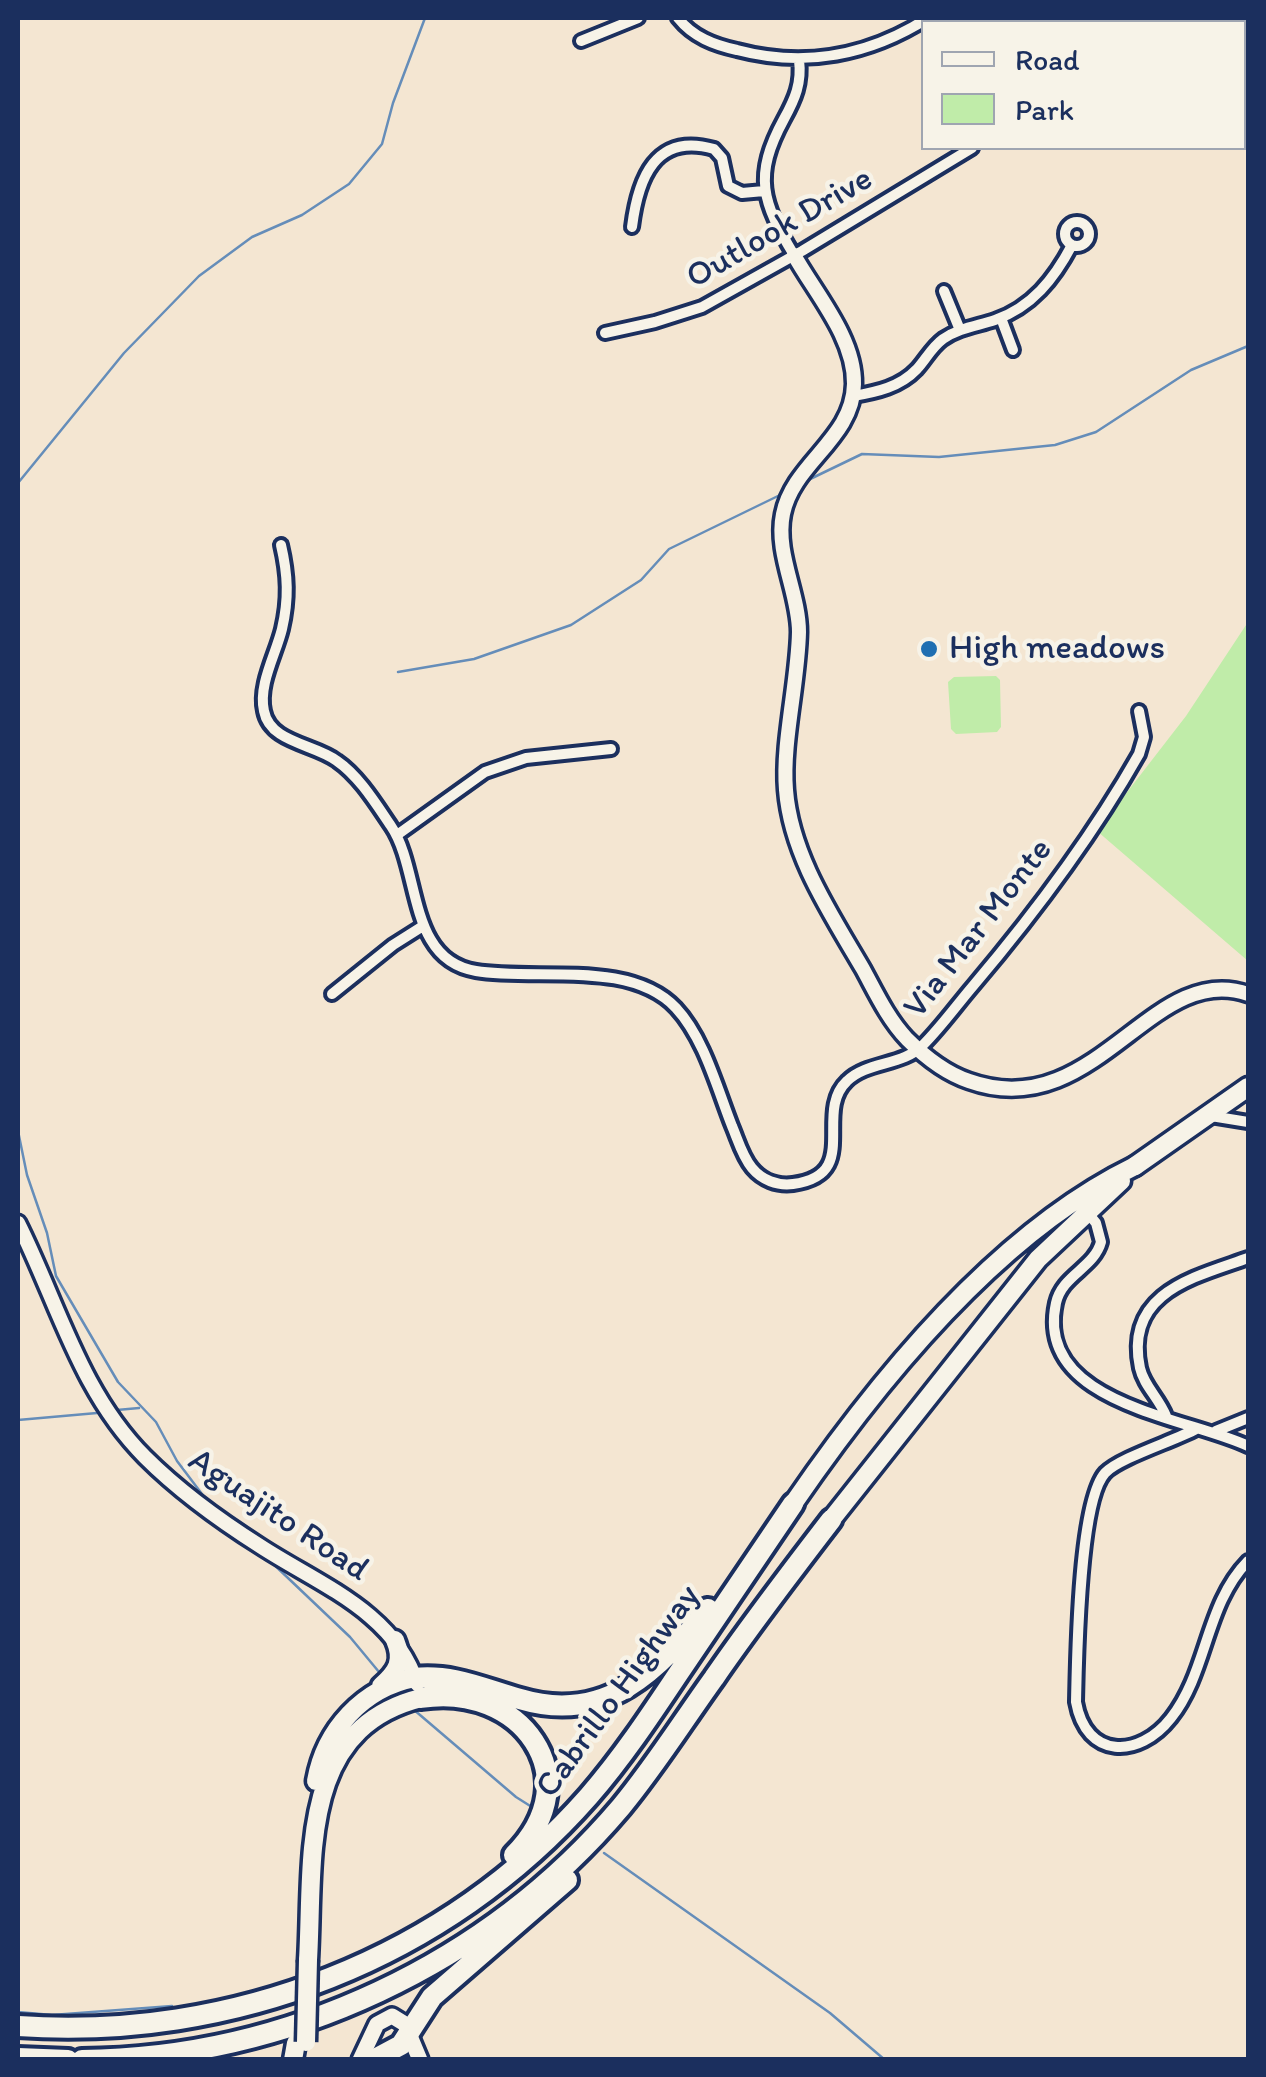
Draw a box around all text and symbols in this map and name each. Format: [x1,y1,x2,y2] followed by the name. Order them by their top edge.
[921,20,1246,150] legend
[1015,41,1080,78] text: Road
[1015,91,1074,128] text: Park
[679,159,881,299] street label: Outlook Drive
[949,628,1165,670] place label: High meadows
[918,638,940,660] marker: High meadows
[896,831,1062,1027] street label: Via Mar Monte
[180,1440,376,1592] street label: Aguajito Road
[528,1577,710,1807] street label: Cabrillo Highway

